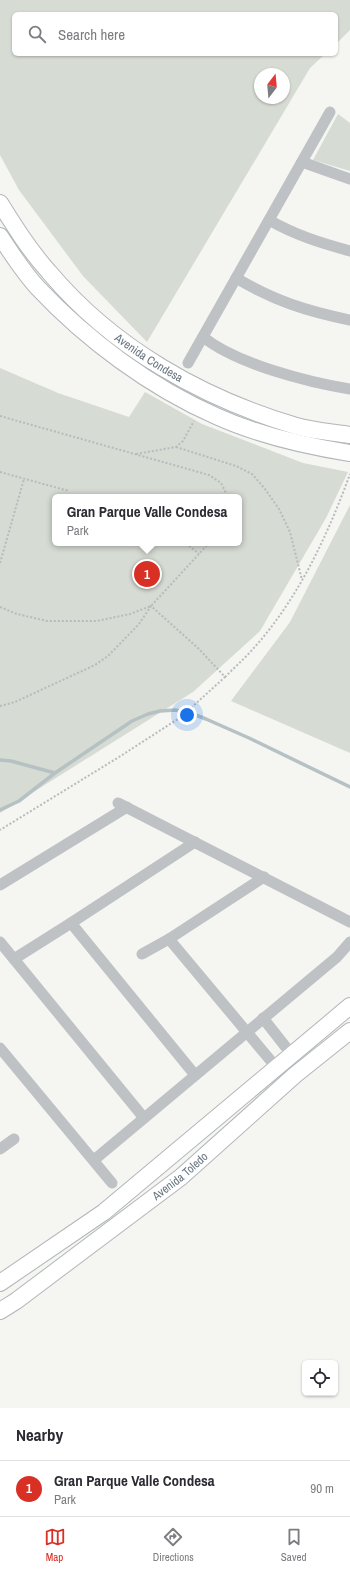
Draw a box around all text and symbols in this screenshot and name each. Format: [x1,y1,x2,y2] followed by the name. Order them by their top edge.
[12,12,338,56] search box
[26,23,48,45] icon: search
[58,24,125,45] text: Search here
[254,68,290,104] north arrow
[111,329,186,386] street label: Avenida Condesa
[52,494,242,546] popup
[67,501,227,522] text: Gran Parque Valle Condesa
[67,522,89,539] text: Park
[134,559,160,589] pin: 1
[177,705,197,725] your location
[148,1149,211,1204] street label: Avenida Toledo
[302,1360,338,1396] map controls
[302,1360,338,1396] button: locate
[16,1423,63,1446] text: Nearby
[54,1470,215,1491] text: Gran Parque Valle Condesa
[26,1480,32,1497] text: 1
[310,1480,334,1497] text: 90 m
[54,1491,76,1508] text: Park
[44,1526,66,1564] tab: Map
[153,1526,194,1564] tab: Directions
[281,1526,306,1564] tab: Saved

